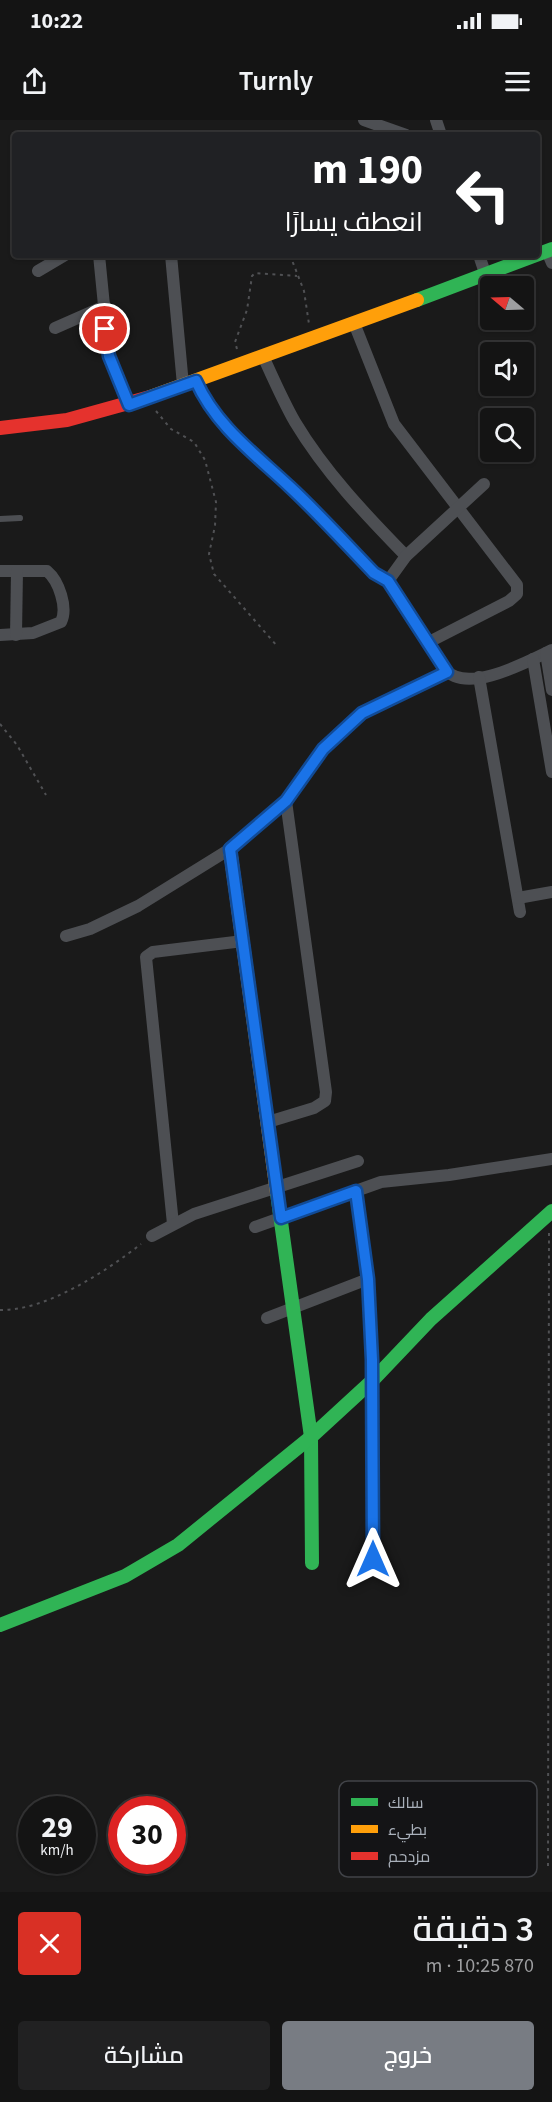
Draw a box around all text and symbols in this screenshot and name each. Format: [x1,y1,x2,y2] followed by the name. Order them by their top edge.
[30,5,83,37] text: 10:22
[239,62,313,101] text: Turnly
[18,65,51,98] icon: share
[501,65,534,98] icon: menu
[312,140,423,200] text: 190 m
[444,156,522,234] icon: left
[284,203,423,242] text: انعطف يسارًا
[480,276,534,330] north arrow
[480,276,534,462] map controls
[79,303,130,354] pin
[88,312,121,345] icon: arrive
[480,342,534,396] button: sound
[480,408,534,462] button: search
[341,1527,405,1591] position arrow
[339,1781,537,1877] legend
[388,1792,423,1814] text: سالك
[108,1796,186,1874] speed limit sign: 30
[41,1806,73,1849] text: 29
[388,1819,427,1843] text: بطيء
[40,1840,74,1861] text: km/h
[388,1846,430,1868] text: مزدحم
[412,1904,534,1955] text: 3 دقيقة
[18,1912,81,1975] button: close
[426,1952,534,1980] text: 870 m · 10:25
[18,2021,270,2090] button: مشاركة
[282,2021,534,2090] button: خروج

